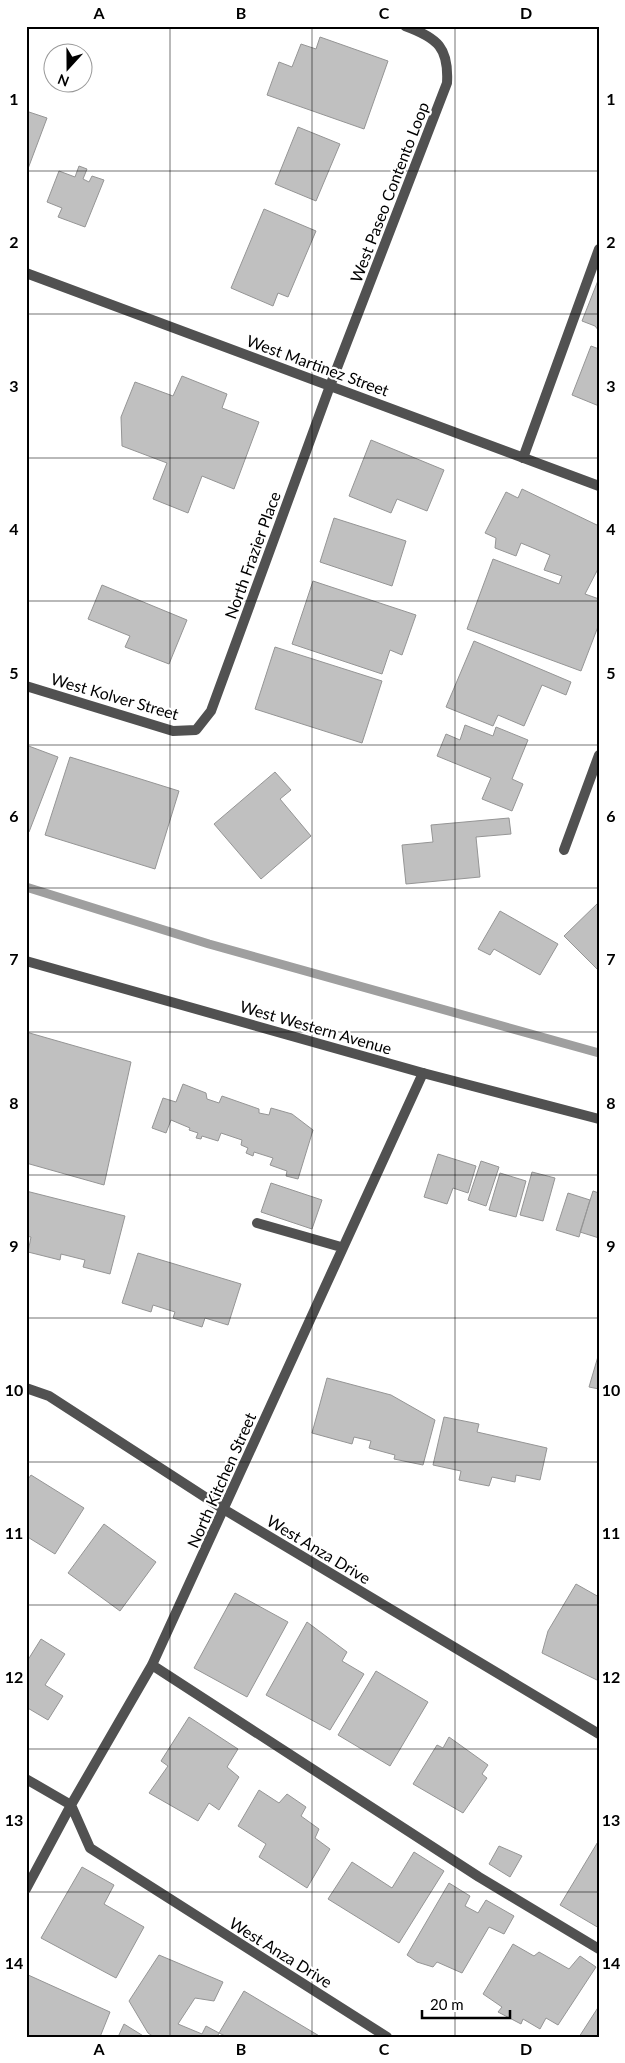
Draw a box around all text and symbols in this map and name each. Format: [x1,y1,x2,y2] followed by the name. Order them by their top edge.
[92,3,105,22] text: A
[236,3,246,22] text: B
[379,3,390,22] text: C
[520,3,532,22] text: D
[42,42,92,92] north arrow
[55,71,71,90] text: N
[9,89,19,108] text: 1
[606,89,616,108] text: 1
[346,99,432,285] street label: West Paseo Contento Loop
[9,232,19,251] text: 2
[606,232,616,251] text: 2
[244,330,392,400] street label: West Martinez Street
[9,376,19,395] text: 3
[606,376,616,395] text: 3
[220,489,284,621] street label: North Frazier Place
[9,519,19,538] text: 4
[606,519,616,538] text: 4
[9,663,19,682] text: 5
[606,663,616,682] text: 5
[49,669,181,723] street label: West Kolver Street
[9,806,19,825] text: 6
[606,806,616,825] text: 6
[9,949,19,968] text: 7
[606,949,616,968] text: 7
[238,996,394,1058] street label: West Western Avenue
[9,1093,19,1112] text: 8
[606,1093,616,1112] text: 8
[9,1236,19,1255] text: 9
[606,1236,616,1255] text: 9
[5,1380,23,1399] text: 10
[602,1380,620,1399] text: 10
[183,1409,259,1551] street label: North Kitchen Street
[264,1511,374,1587] street label: West Anza Drive
[5,1523,23,1542] text: 11
[602,1523,620,1542] text: 11
[5,1667,23,1686] text: 12
[602,1667,620,1686] text: 12
[5,1810,23,1829] text: 13
[602,1810,620,1829] text: 13
[226,1913,336,1991] street label: West Anza Drive
[5,1953,23,1972] text: 14
[602,1953,620,1972] text: 14
[422,1988,510,2020] scale bar
[430,1995,464,2013] text: 20 m
[92,2039,105,2058] text: A
[236,2039,246,2058] text: B
[379,2039,390,2058] text: C
[520,2039,532,2058] text: D

